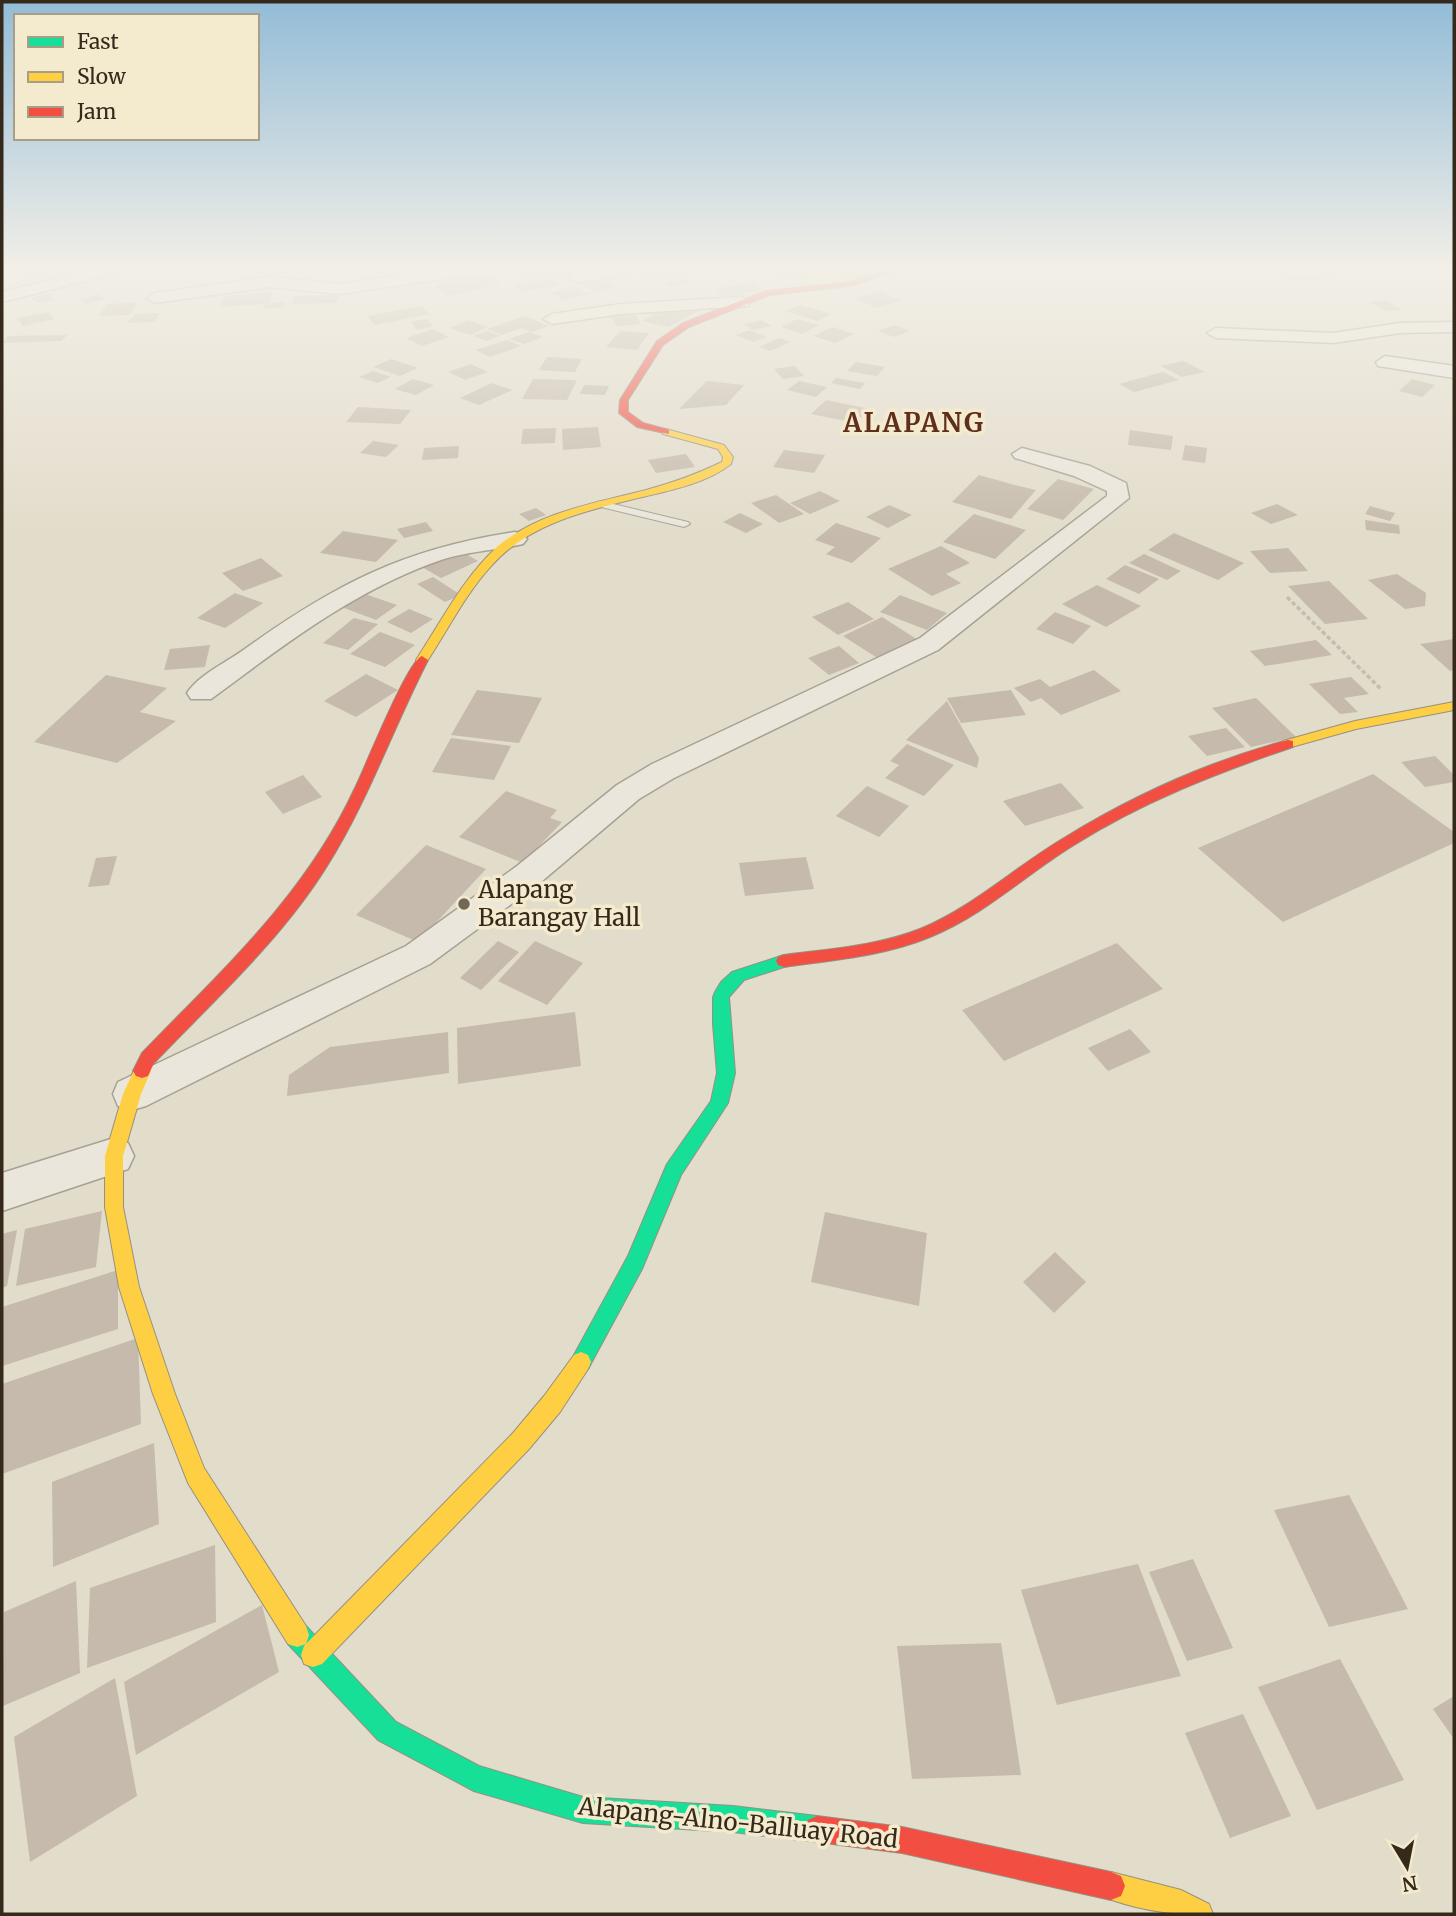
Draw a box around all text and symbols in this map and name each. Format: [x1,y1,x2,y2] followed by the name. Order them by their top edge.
[14,14,259,140] legend
[77,28,119,55] text: Fast
[77,63,126,90] text: Slow
[76,98,116,125] text: Jam
[842,406,985,439] district label: ALAPANG
[477,874,640,933] place label: Alapang Barangay Hall
[456,896,472,912] marker: Alapang Barangay Hall
[576,1790,899,1855] street label: Alapang-Alno-Balluay Road
[1372,1832,1442,1902] north arrow
[1400,1871,1419,1897] text: N

